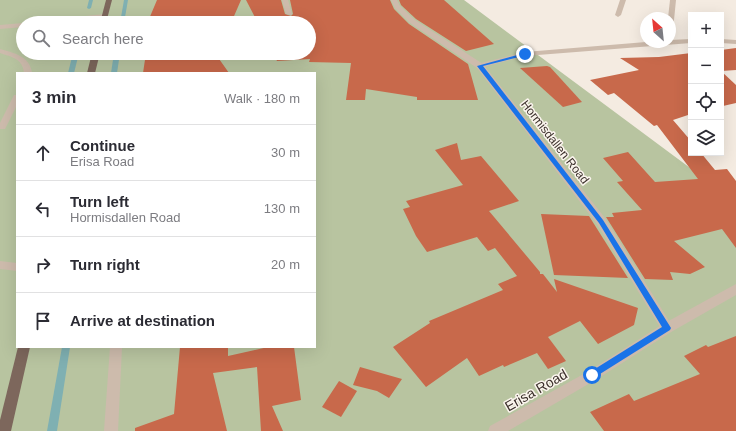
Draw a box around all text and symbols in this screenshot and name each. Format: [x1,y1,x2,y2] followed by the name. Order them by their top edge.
[640,12,676,48] north arrow
[688,12,724,156] map controls
[688,12,724,48] button: +
[16,16,316,60] search box
[30,27,52,49] icon: search
[62,30,144,47] text: Search here
[516,45,534,63] route end
[688,48,724,84] button: −
[688,84,724,120] button: locate
[32,88,76,107] text: 3 min
[224,91,300,106] text: Walk · 180 m
[518,97,592,187] street label: Hormisdallen Road
[688,120,724,156] button: layers
[70,137,135,154] text: Continue
[32,142,54,164] icon: ahead
[271,145,300,160] text: 30 m
[70,154,134,169] text: Erisa Road
[70,193,129,210] text: Turn left
[32,198,54,220] icon: left
[264,201,300,216] text: 130 m
[70,210,181,225] text: Hormisdallen Road
[32,254,54,276] icon: right
[70,256,140,273] text: Turn right
[271,257,300,272] text: 20 m
[32,310,54,332] icon: arrive
[70,312,215,329] text: Arrive at destination
[502,366,570,414] street label: Erisa Road
[583,366,601,384] route start

